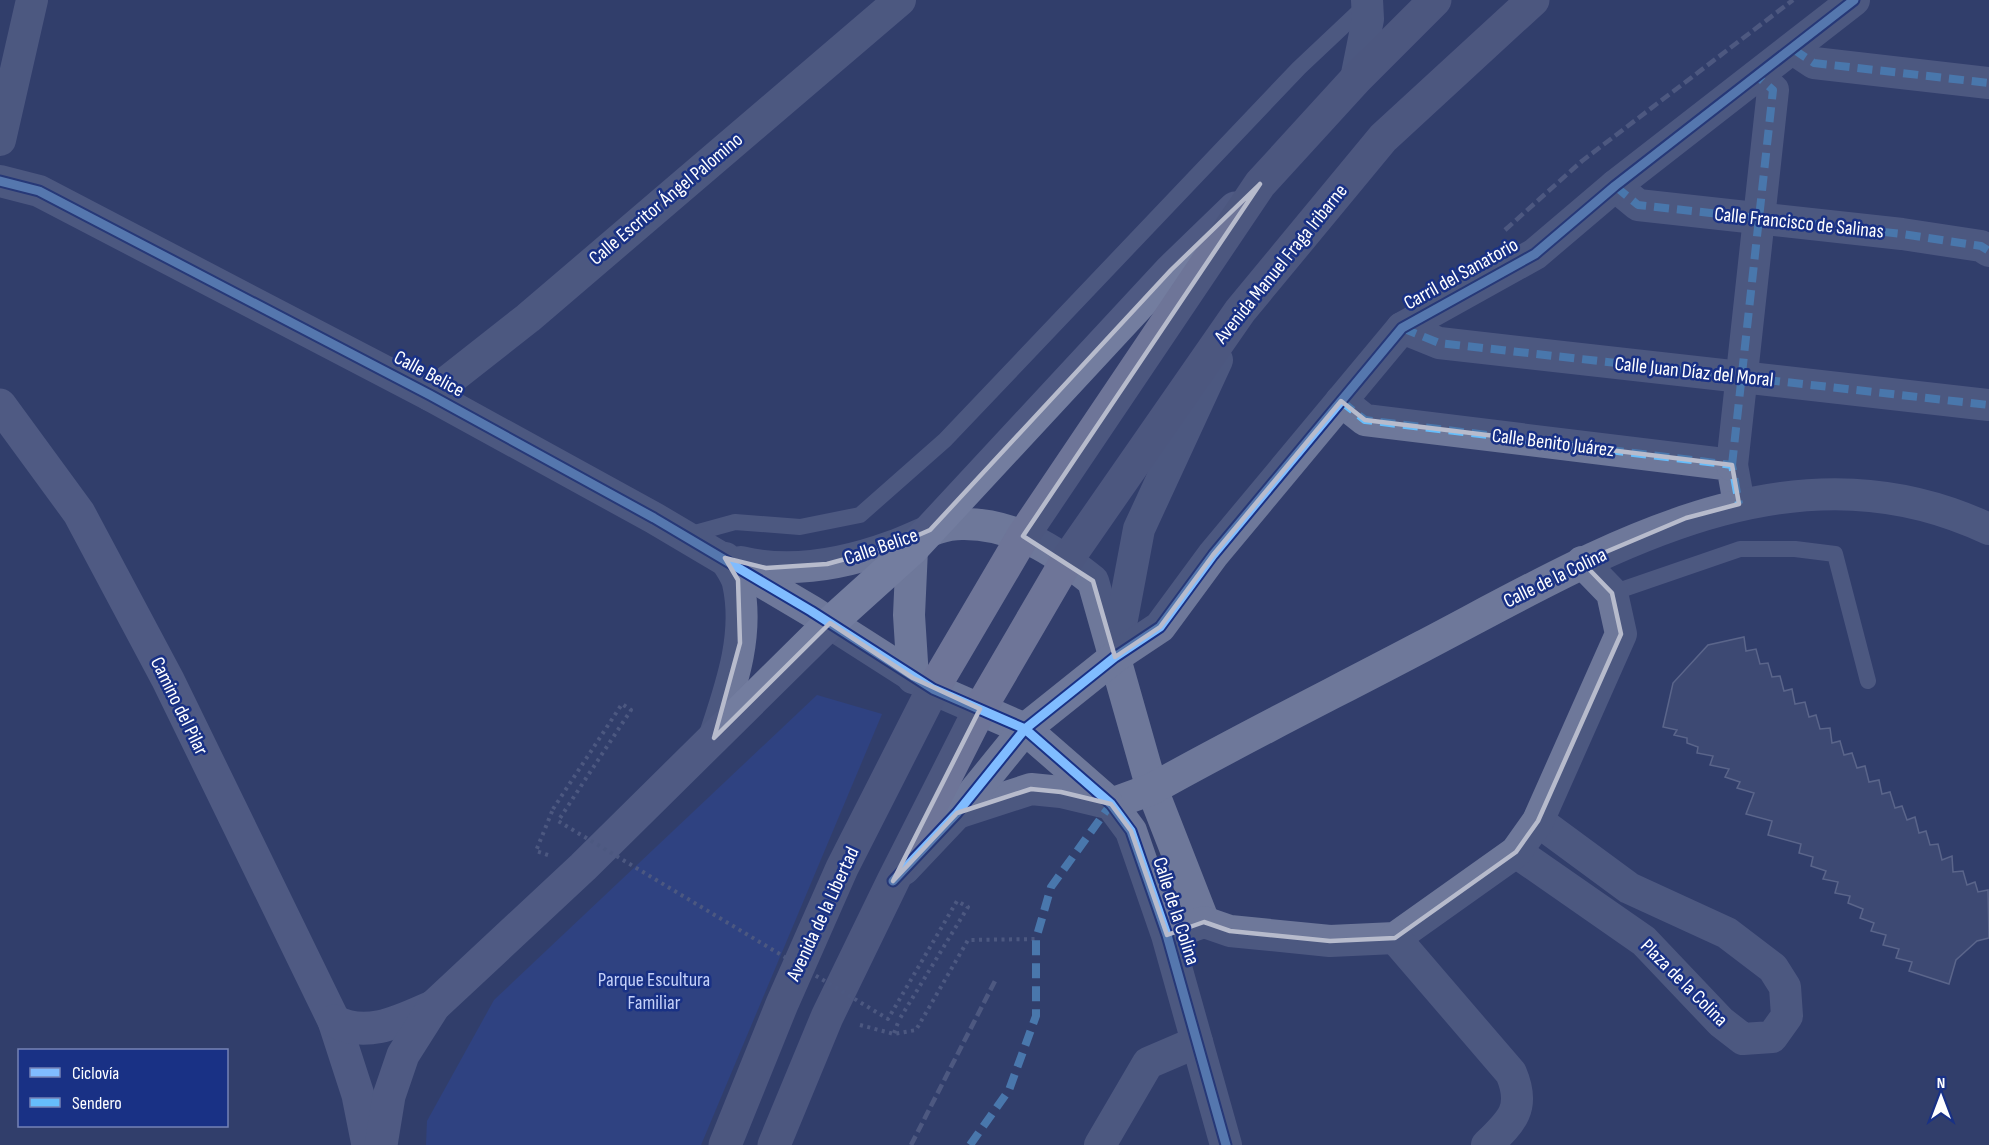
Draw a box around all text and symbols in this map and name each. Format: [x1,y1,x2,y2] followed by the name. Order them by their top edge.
[584,128,748,270] street label: Calle Escritor Ángel Palomino
[1209,180,1353,349] street label: Avenida Manuel Fraga Iribarne
[1713,202,1885,244] street label: Calle Francisco de Salinas
[1400,233,1522,315] street label: Carril del Sanatorio
[390,345,468,403] street label: Calle Belice
[1613,352,1775,392] street label: Calle Juan Díaz del Moral
[1490,424,1616,462] street label: Calle Benito Juárez
[841,523,921,571] street label: Calle Belice
[1499,543,1611,613] street label: Calle de la Colina
[145,653,213,759] street label: Camino del Pilar
[781,843,865,986] street label: Avenida de la Libertad
[1147,854,1205,968] street label: Calle de la Colina
[1635,934,1733,1032] street label: Plaza de la Colina
[598,968,710,1015] park label: Parque Escultura Familiar
[18,1049,228,1127] legend
[72,1063,119,1084] text: Ciclovía
[1911,1067,1971,1127] north arrow
[1937,1074,1945,1093] text: N
[72,1093,122,1114] text: Sendero

